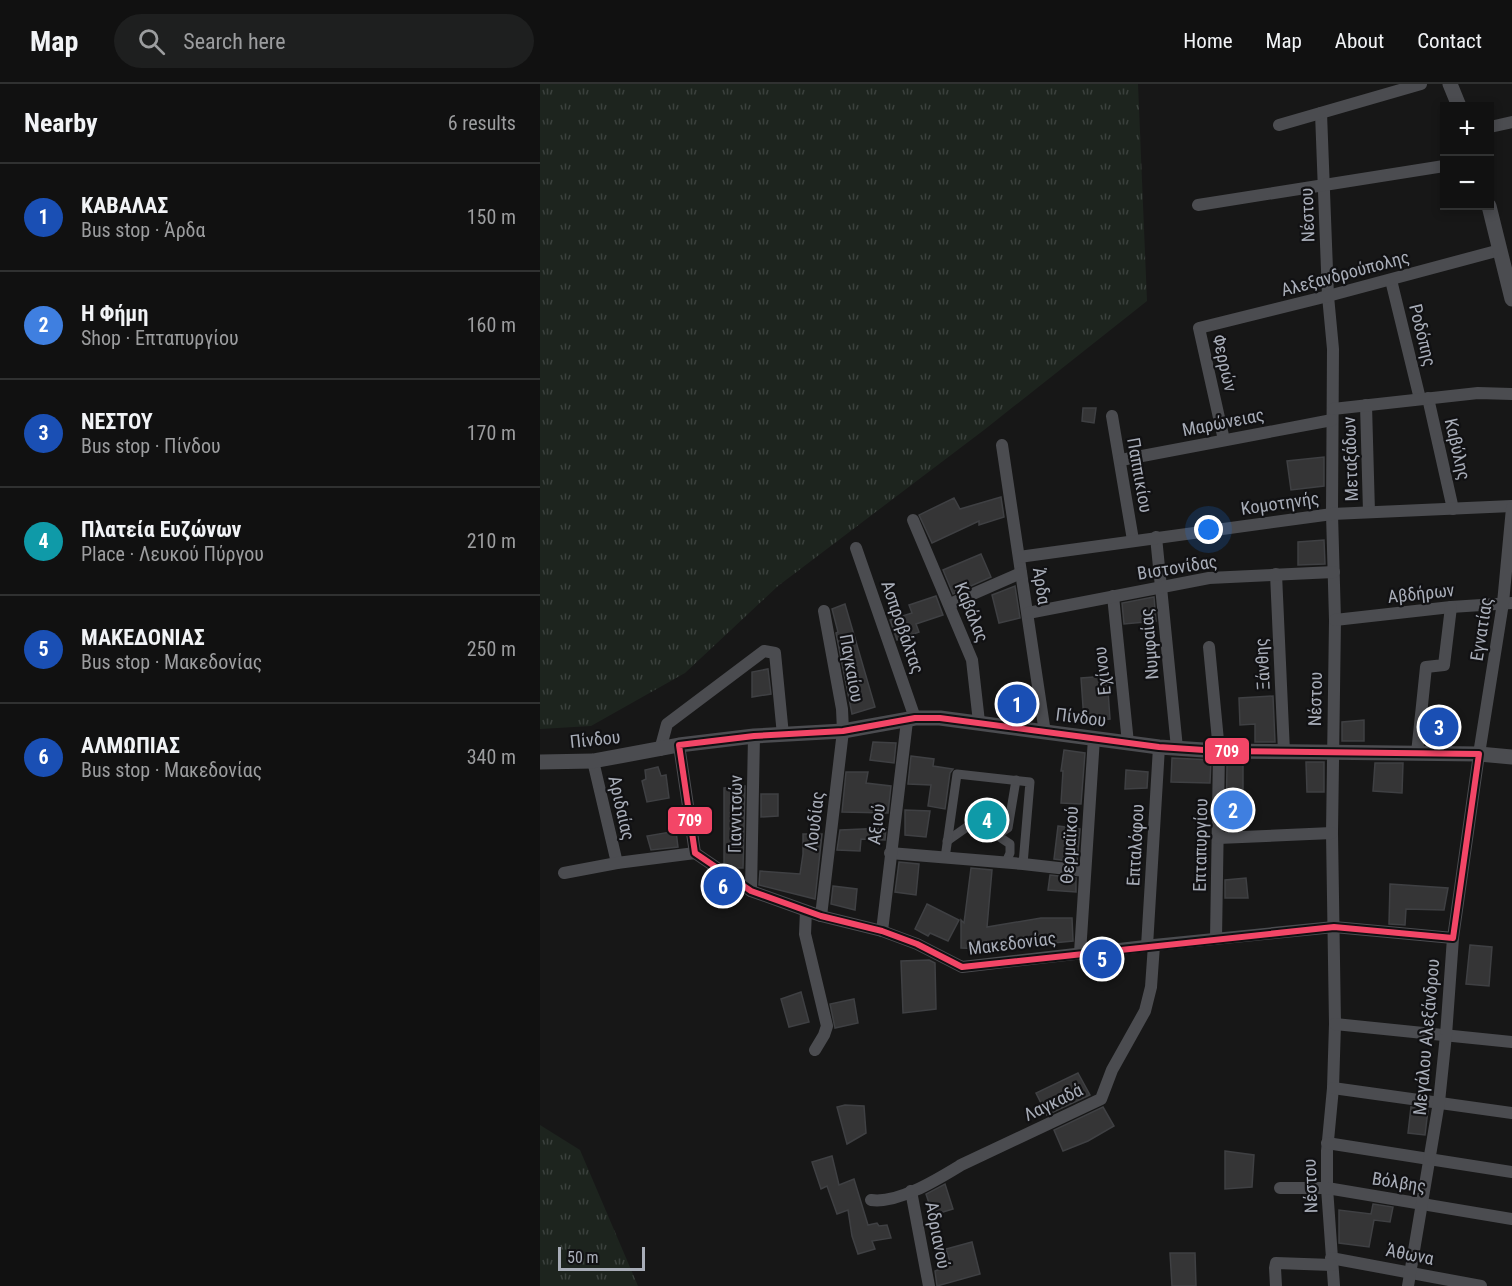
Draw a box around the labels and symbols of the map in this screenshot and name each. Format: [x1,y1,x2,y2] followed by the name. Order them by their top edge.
[1296,187,1318,243] street label: Νέστου
[1278,246,1412,300] street label: Αλεξανδρούπολης
[1405,302,1441,368] street label: Ροδόπης
[1208,332,1242,394] street label: Φερρών
[1180,404,1266,440] street label: Μαρώνειας
[1338,416,1362,502] street label: Μεταξάδων
[1441,416,1475,482] street label: Καβύλης
[1123,436,1157,514] street label: Παππικίου
[1239,487,1321,519] street label: Κομοτηνής
[1194,515,1223,544] your location
[1136,550,1218,584] street label: Βιστονίδας
[1029,566,1055,606] street label: Άρδα
[877,578,929,676] street label: Ασπροβάλτας
[950,579,994,645] street label: Καβάλας
[1387,579,1456,607] street label: Αβδήρων
[1466,596,1496,662] street label: Εγνατίας
[1135,607,1163,681] street label: Νυμφαίας
[836,632,868,704] street label: Παγκαίου
[1250,637,1274,691] street label: Ξάνθης
[1089,646,1115,696] street label: Εχίνου
[1304,672,1326,726] street label: Νέστου
[998,682,1036,726] pin: 1
[1054,703,1108,731] street label: Πίνδου
[1420,704,1458,750] pin: 3
[569,726,621,752] street label: Πίνδου
[1204,737,1250,765] line badge: 709
[1215,742,1239,761] text: 709
[604,774,640,842] street label: Αριδαίας
[724,774,746,853] street label: Γιαννιτσών
[1214,788,1252,832] pin: 2
[800,790,828,852] street label: Λουδίας
[968,798,1006,842] pin: 4
[1189,798,1211,892] street label: Επταπυργίου
[863,802,889,846] street label: Αξιού
[1122,803,1148,887] street label: Επταλόφου
[1056,805,1082,885] street label: Θερμαϊκού
[667,806,713,835] line badge: 709
[678,811,702,830] text: 709
[704,864,742,908] pin: 6
[967,927,1057,959] street label: Μακεδονίας
[1082,936,1122,982] pin: 5
[1409,958,1443,1116] street label: Μεγάλου Αλεξάνδρου
[1020,1079,1086,1125] street label: Λαγκαδά
[1299,1158,1321,1214] street label: Νέστου
[1370,1167,1428,1197] street label: Βόλβης
[921,1200,955,1270] street label: Αδριανού
[1384,1239,1436,1269] street label: Άθωνα
[558,1244,645,1272] scale bar

